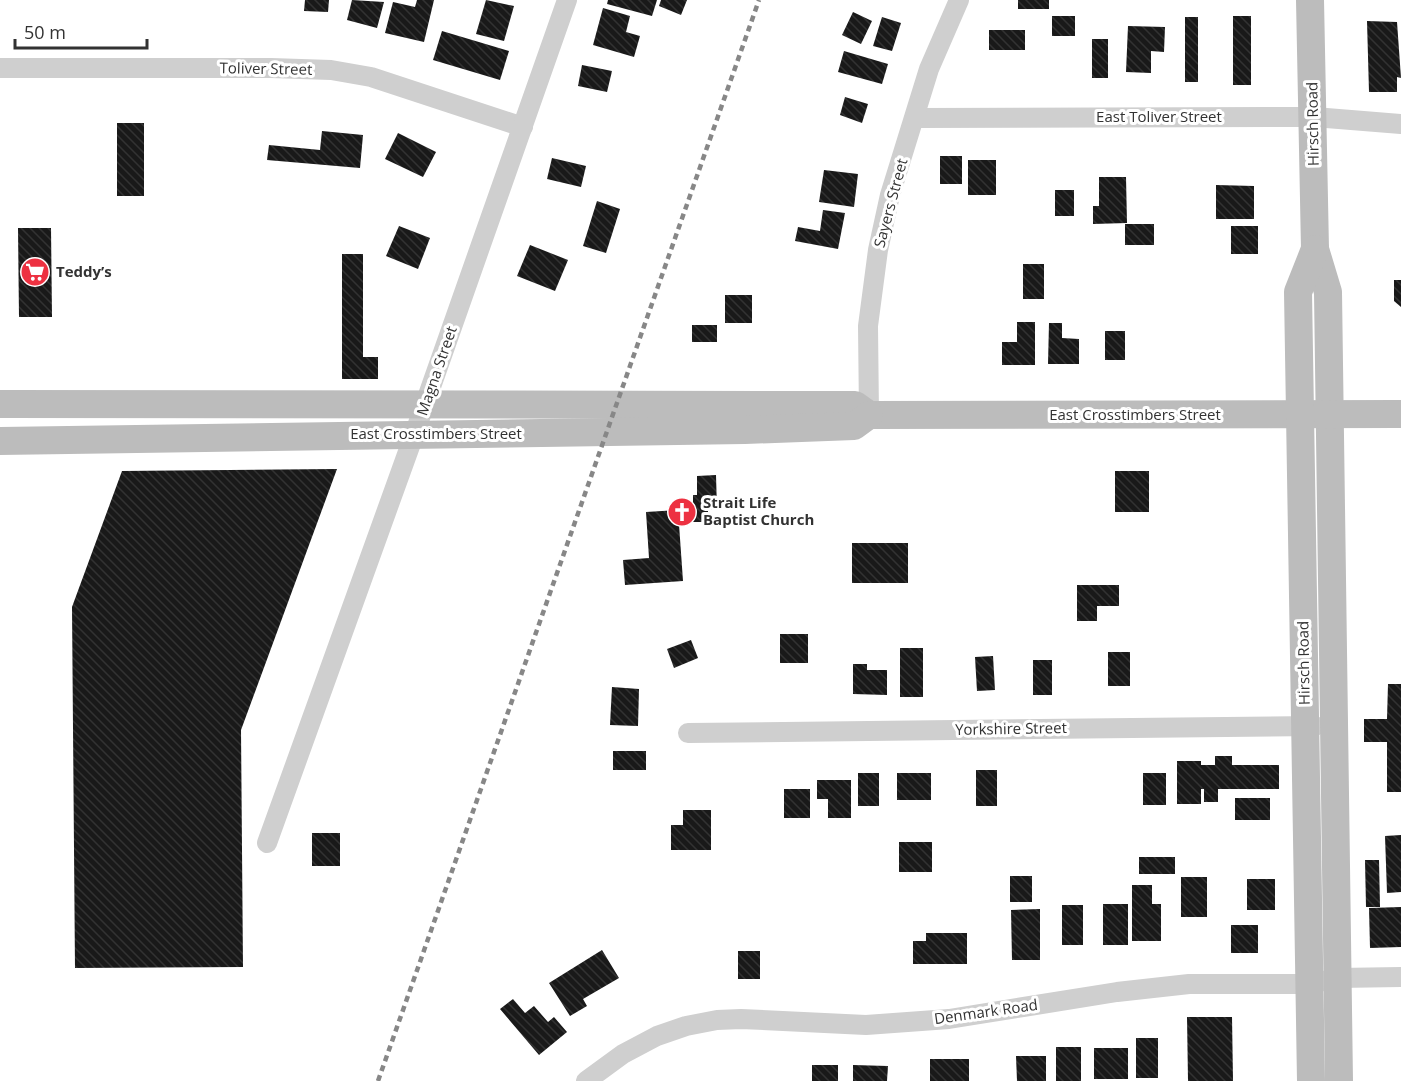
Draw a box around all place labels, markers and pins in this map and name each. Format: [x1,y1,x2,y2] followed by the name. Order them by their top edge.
[19,256,51,288] supermarket icon: Teddy’s
[56,261,112,281] place label: Teddy’s
[703,492,814,529] place label: Strait Life Baptist Church
[666,496,698,528] church icon: Strait Life Baptist Church

